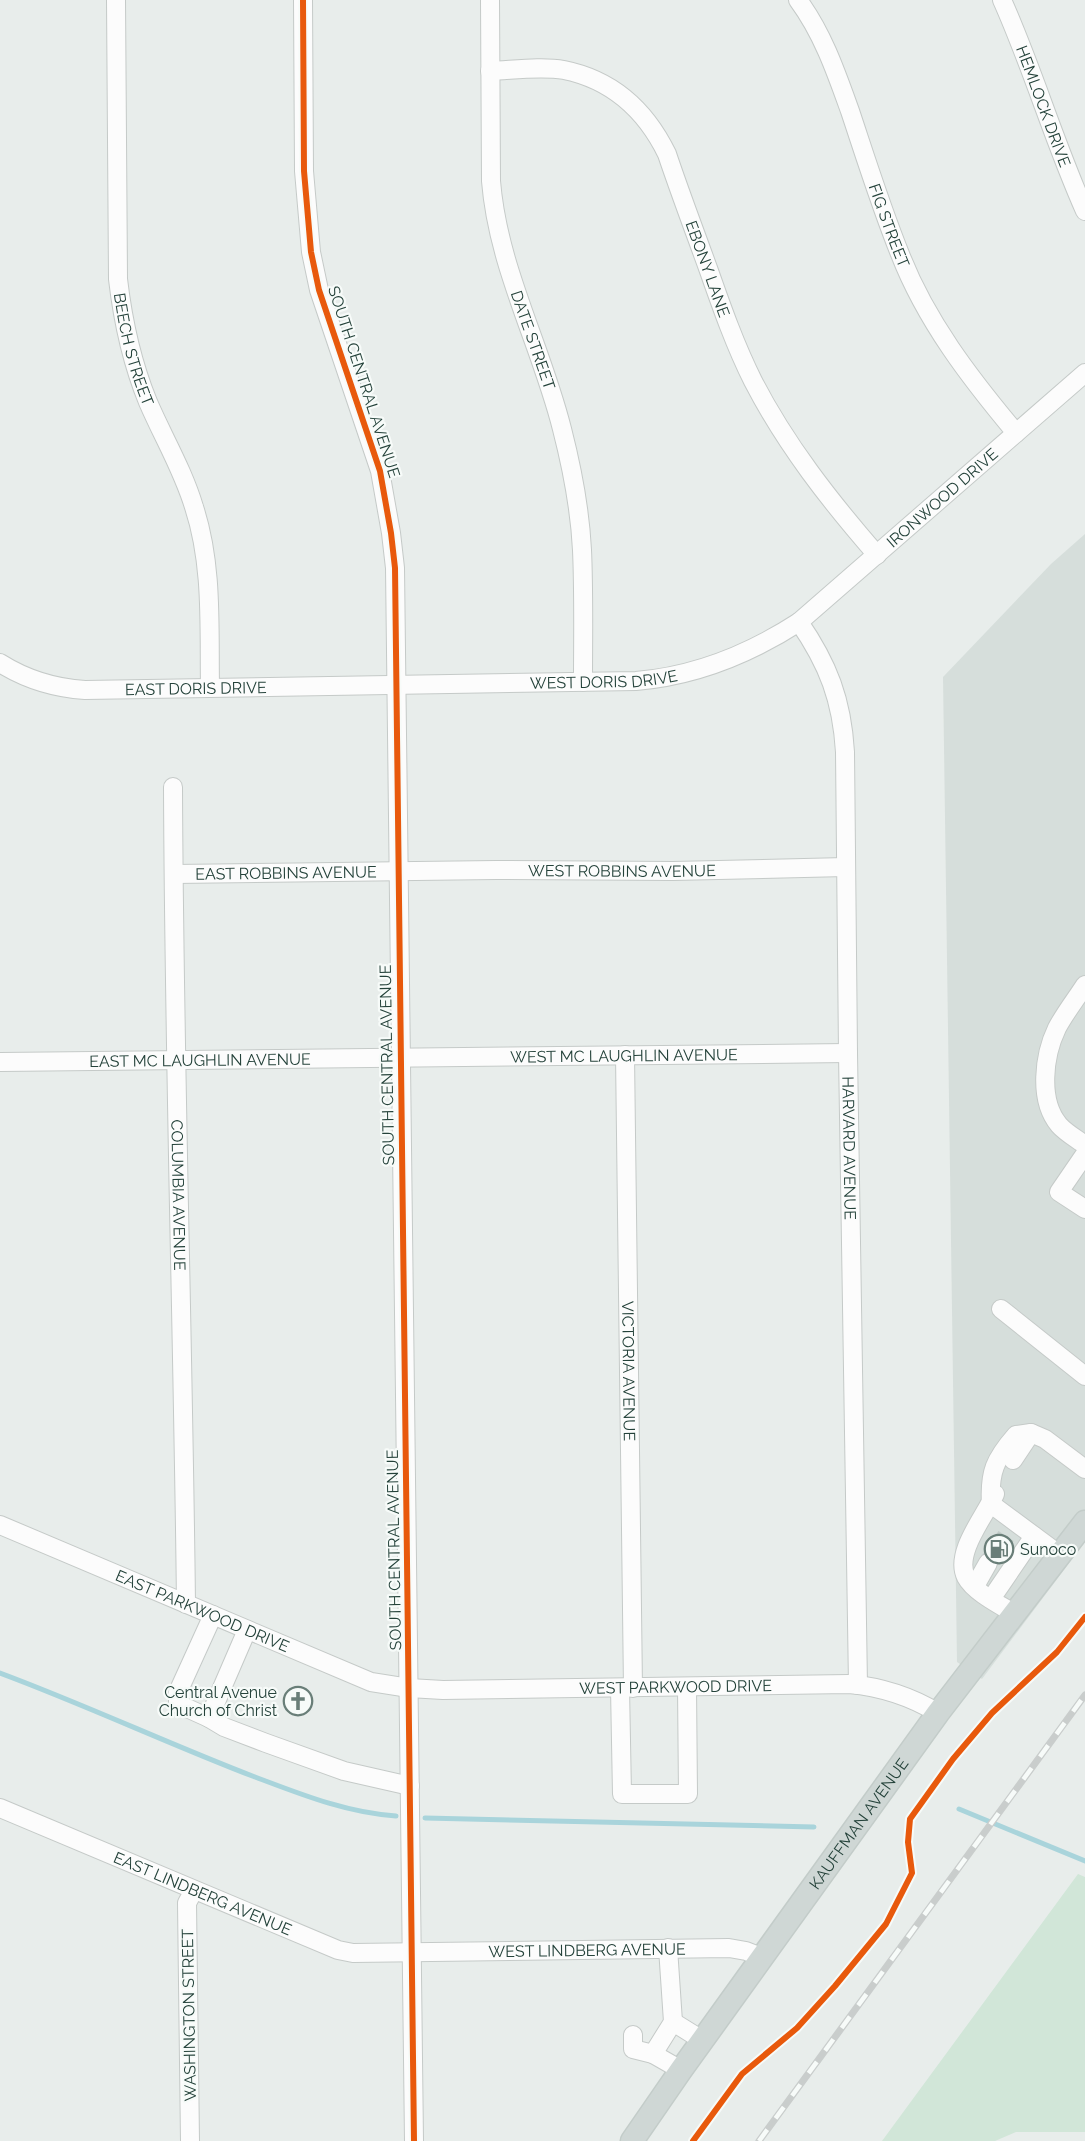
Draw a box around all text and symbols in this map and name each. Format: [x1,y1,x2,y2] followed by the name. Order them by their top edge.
[1012,43,1075,170] street label: HEMLOCK DRIVE
[865,181,914,270] street label: FIG STREET
[682,218,734,320] street label: EBONY LANE
[324,284,404,481] street label: SOUTH CENTRAL AVENUE
[507,288,559,392] street label: DATE STREET
[110,292,158,409] street label: BEECH STREET
[883,444,1002,551] street label: IRONWOOD DRIVE
[530,666,679,692] street label: WEST DORIS DRIVE
[125,678,267,699] street label: EAST DORIS DRIVE
[528,861,716,881] street label: WEST ROBBINS AVENUE
[195,862,377,883] street label: EAST ROBBINS AVENUE
[376,964,398,1165] street label: SOUTH CENTRAL AVENUE
[510,1045,738,1066] street label: WEST MC LAUGHLIN AVENUE
[89,1049,311,1071] street label: EAST MC LAUGHLIN AVENUE
[839,1076,860,1220] street label: HARVARD AVENUE
[168,1119,190,1271] street label: COLUMBIA AVENUE
[619,1301,639,1441] street label: VICTORIA AVENUE
[383,1449,405,1650] street label: SOUTH CENTRAL AVENUE
[983,1533,1015,1565] fuel station icon: Sunoco
[1020,1540,1076,1559] place label: Sunoco
[113,1566,293,1656] street label: EAST PARKWOOD DRIVE
[579,1676,772,1697] street label: WEST PARKWOOD DRIVE
[159,1683,278,1720] place label: Central Avenue Church of Christ
[282,1685,314,1717] church icon: Central Avenue Church of Christ
[805,1754,912,1893] street label: KAUFFMAN AVENUE
[111,1847,295,1939] street label: EAST LINDBERG AVENUE
[178,1928,200,2101] street label: WASHINGTON STREET
[488,1939,686,1961] street label: WEST LINDBERG AVENUE

